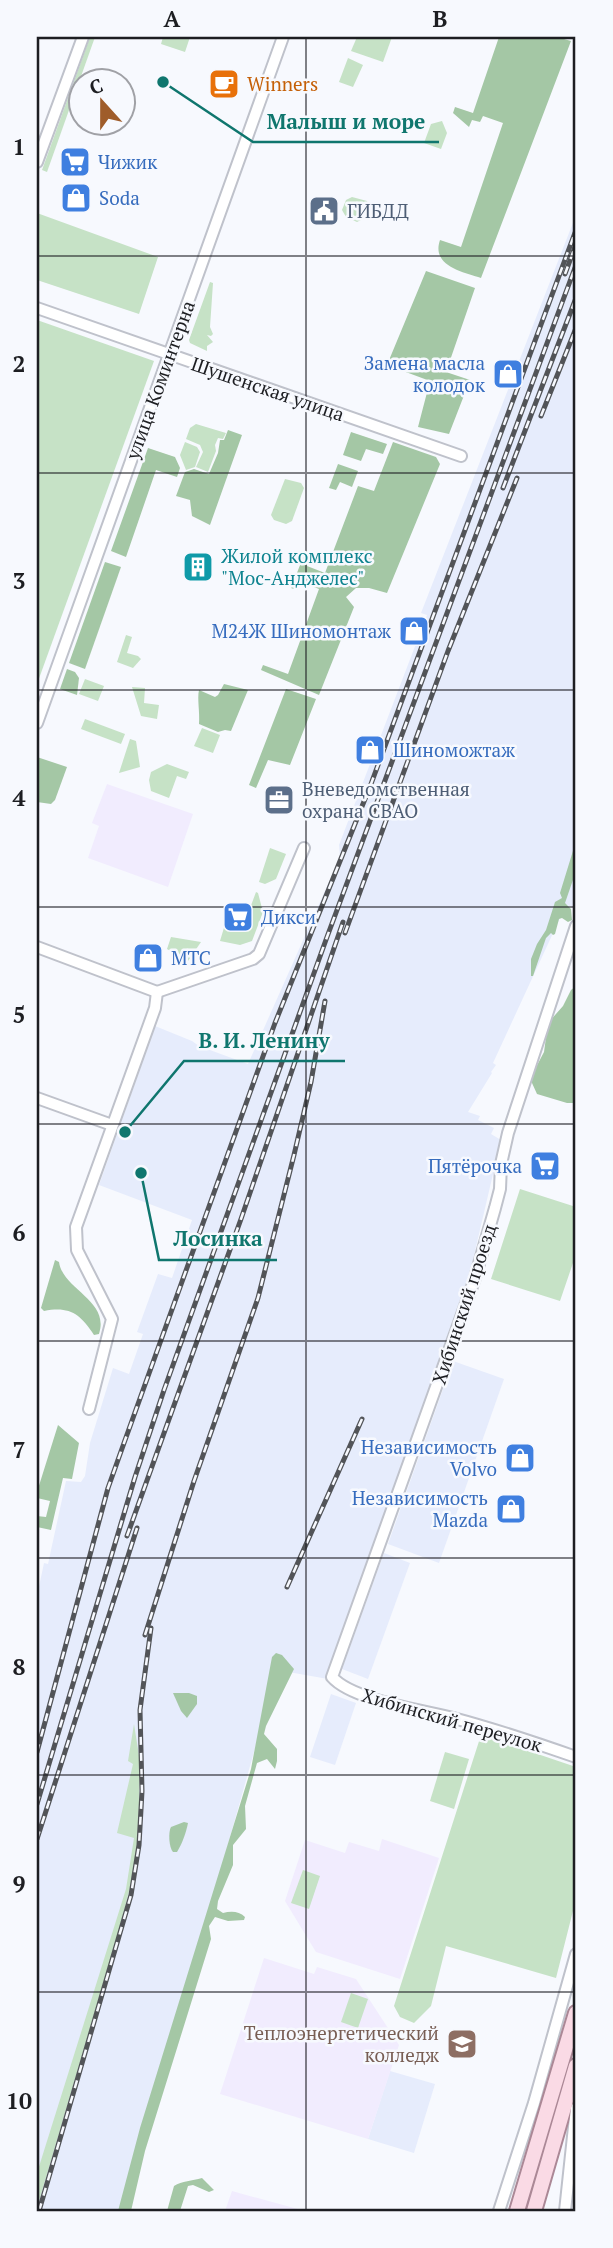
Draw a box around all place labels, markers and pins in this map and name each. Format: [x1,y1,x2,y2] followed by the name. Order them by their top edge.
[207,67,241,101] cafe icon: Winners
[247,71,318,96] place label: Winners
[253,100,439,142] callout: Малыш и море
[58,145,92,179] supermarket icon: Чижик
[98,149,158,174] place label: Чижик
[59,181,93,215] shop icon: Soda
[99,185,140,210] place label: Soda
[307,194,341,228] public building icon: ГИБДД
[347,198,409,223] place label: ГИБДД
[364,350,486,397] place label: Замена масла колодок
[491,357,525,391] shop icon: Замена масла колодок
[221,543,373,590] place label: Жилой комплекс "Мос-Анджелес"
[181,550,215,584] building icon: Жилой комплекс "Мос-Анджелес"
[397,614,431,648] shop icon: М24Ж Шиномонтаж
[211,618,391,643] place label: М24Ж Шиномонтаж
[353,733,387,767] shop icon: Шиноможтаж
[393,737,515,762] place label: Шиноможтаж
[302,776,470,823] place label: Вневедомственная охрана СВАО
[262,783,296,817] office icon: Вневедомственная охрана СВАО
[221,900,255,934] supermarket icon: Дикси
[261,904,316,929] place label: Дикси
[131,941,165,975] shop icon: МТС
[171,945,211,970] place label: МТС
[184,1019,345,1061] callout: В. И. Ленину
[528,1149,562,1183] supermarket icon: Пятёрочка
[428,1153,522,1178] place label: Пятёрочка
[159,1218,277,1260] callout: Лосинка
[361,1434,497,1481] place label: Независимость Volvo
[503,1441,537,1475] shop icon: Независимость Volvo
[352,1485,488,1532] place label: Независимость Mazda
[494,1492,528,1526] shop icon: Независимость Mazda
[244,2020,439,2067] place label: Теплоэнергетический колледж
[445,2027,479,2061] school or university icon: Теплоэнергетический колледж

